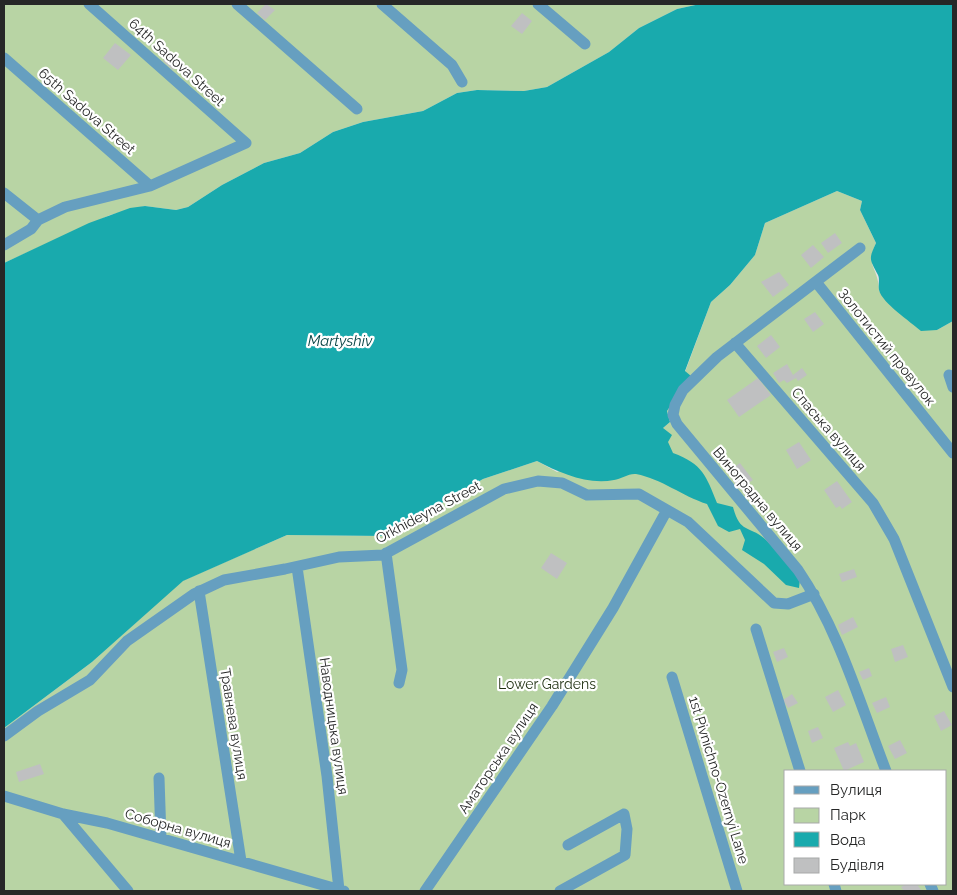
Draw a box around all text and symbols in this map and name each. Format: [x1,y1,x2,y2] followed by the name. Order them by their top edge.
[126,15,228,109] street label: 64th Sadova Street
[35,65,139,157] street label: 65th Sadova Street
[835,285,939,409] street label: Золотистий провулок
[308,332,373,350] water label: Martyshiv
[789,384,869,474] street label: Спаська вулиця
[710,444,806,554] street label: Виноградна вулиця
[373,477,483,546] street label: Orkhideyna Street
[316,656,352,796] street label: Наводницька вулиця
[217,667,251,781] street label: Травнева вулиця
[498,676,596,692] park label: Lower Gardens
[686,694,752,866] street label: 1st Pivnichno-Ozernyi Lane
[455,700,541,816] street label: Аматорська вулиця
[784,770,947,885] legend
[830,781,882,799] text: Вулиця
[123,805,233,851] street label: Соборна вулиця
[830,806,866,824] text: Парк
[830,831,866,849] text: Вода
[830,856,884,874] text: Будівля

